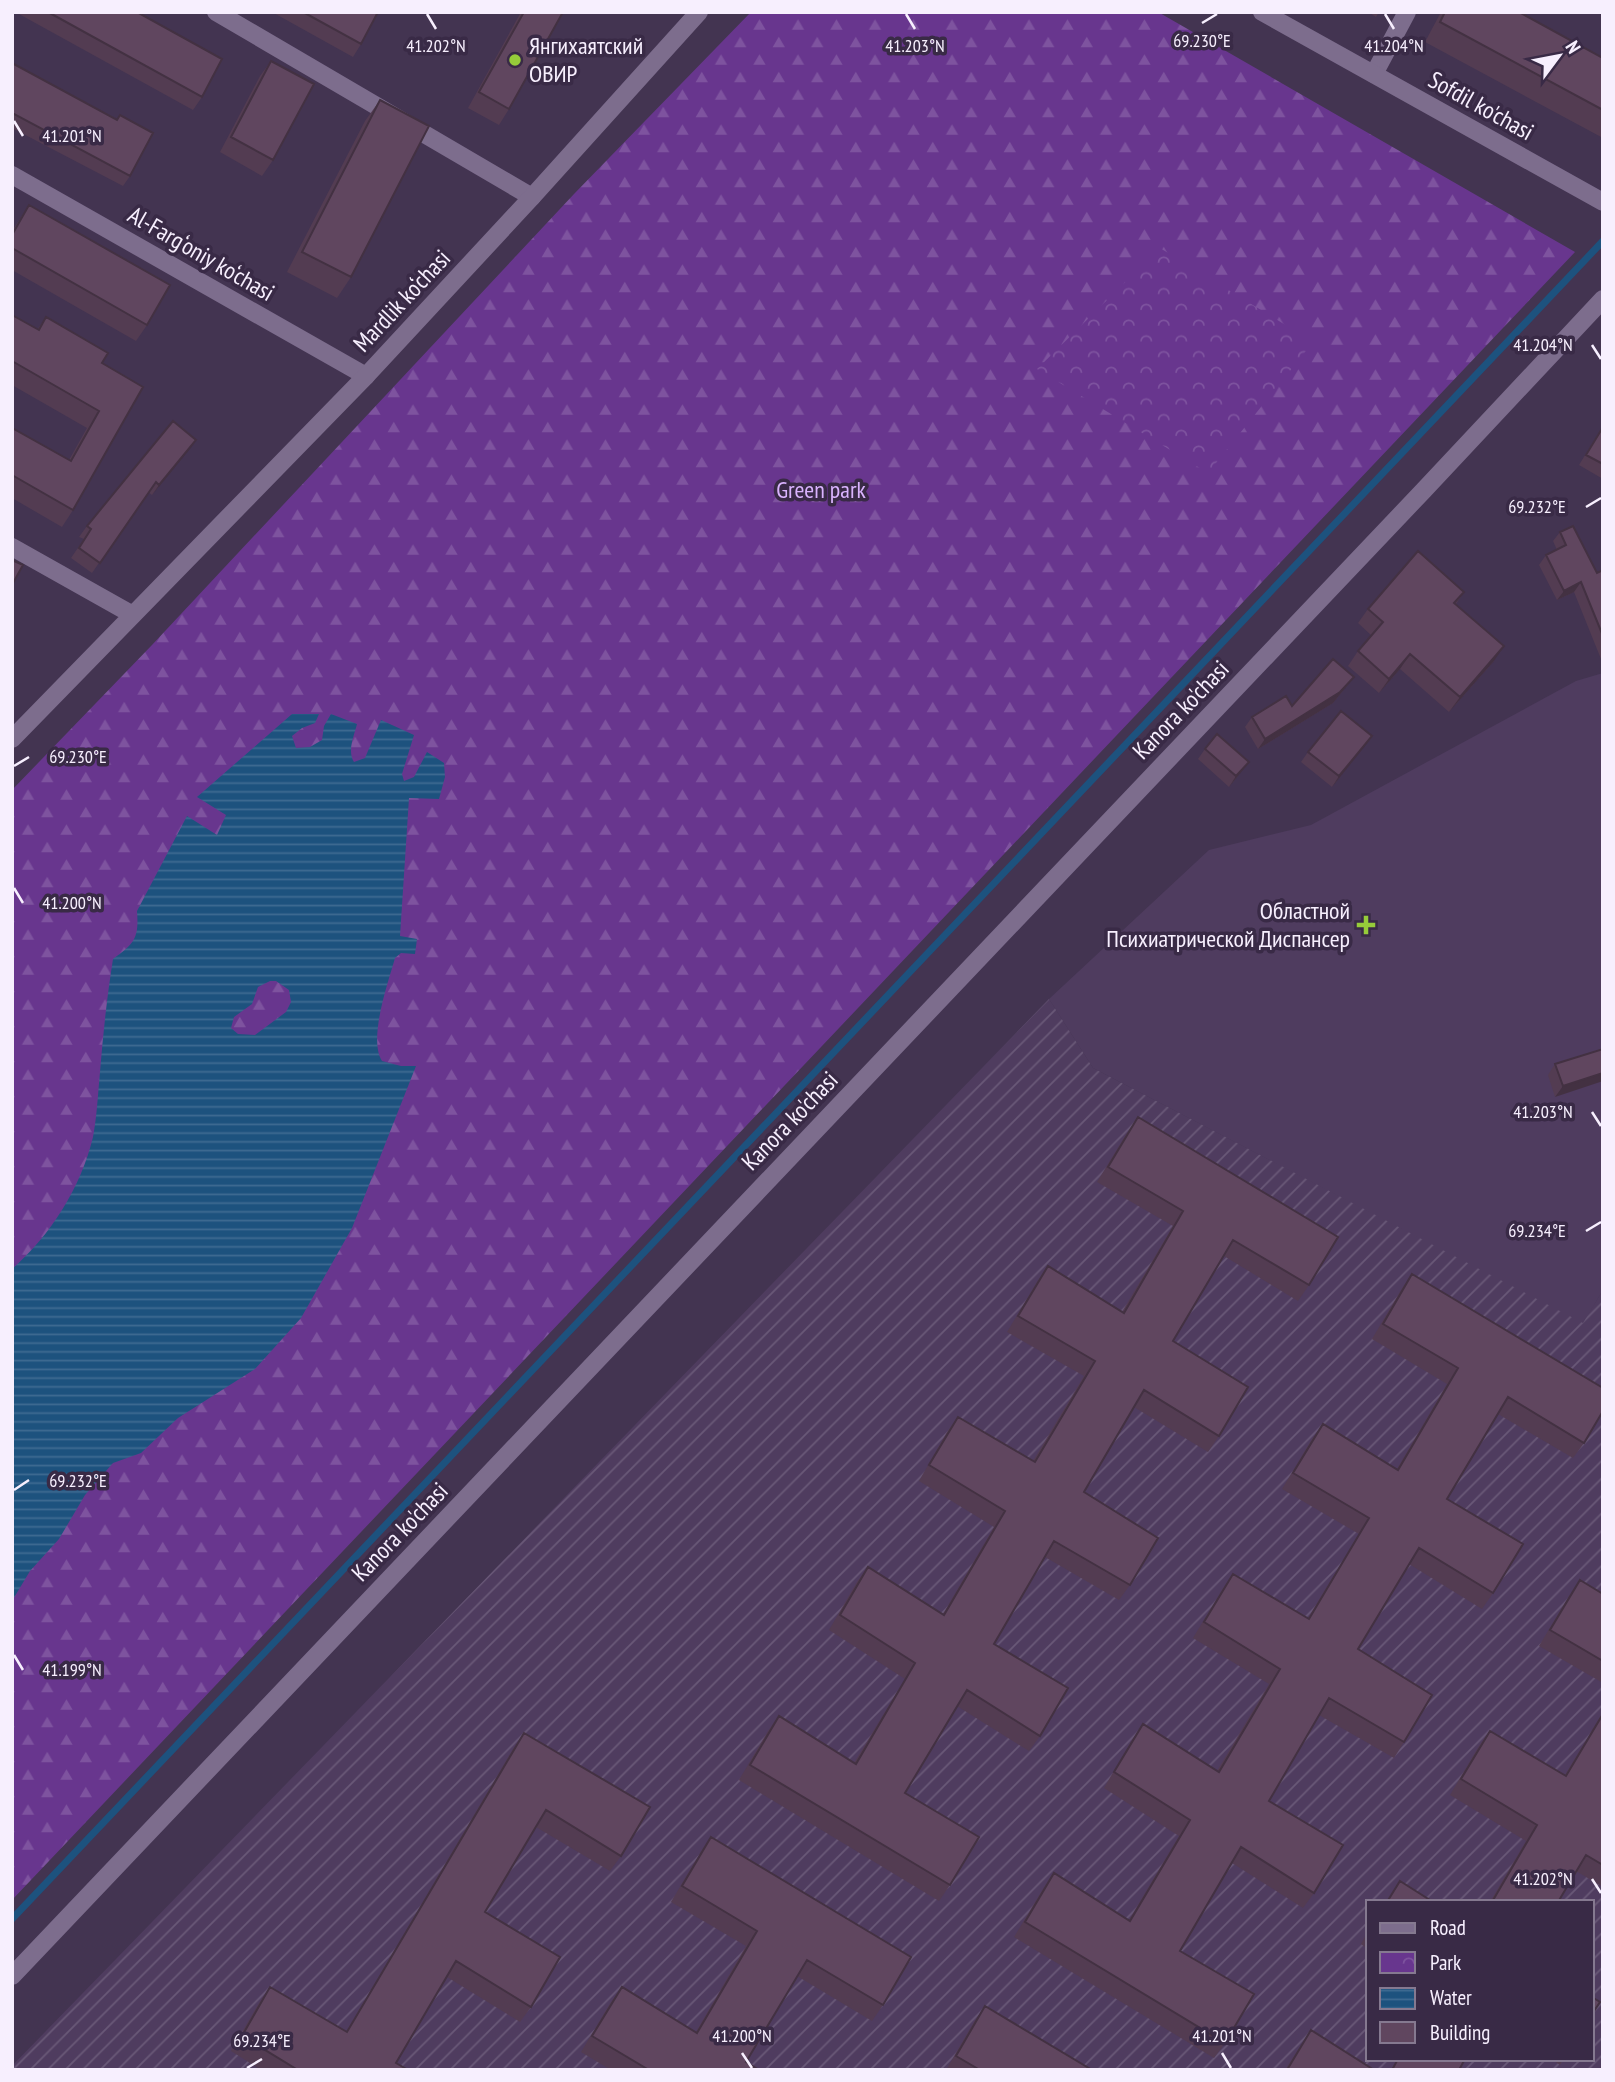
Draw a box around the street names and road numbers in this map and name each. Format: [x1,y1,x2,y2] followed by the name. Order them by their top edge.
[1423,64,1539,147] street label: Sofdil ko'chasi
[122,199,280,308] street label: Al-Farg‘oniy ko‘chasi
[346,243,457,358] street label: Mardlik ko‘chasi
[1126,654,1235,766] street label: Kanora ko'chasi
[735,1065,844,1177] street label: Kanora ko'chasi
[345,1476,454,1588] street label: Kanora ko'chasi

